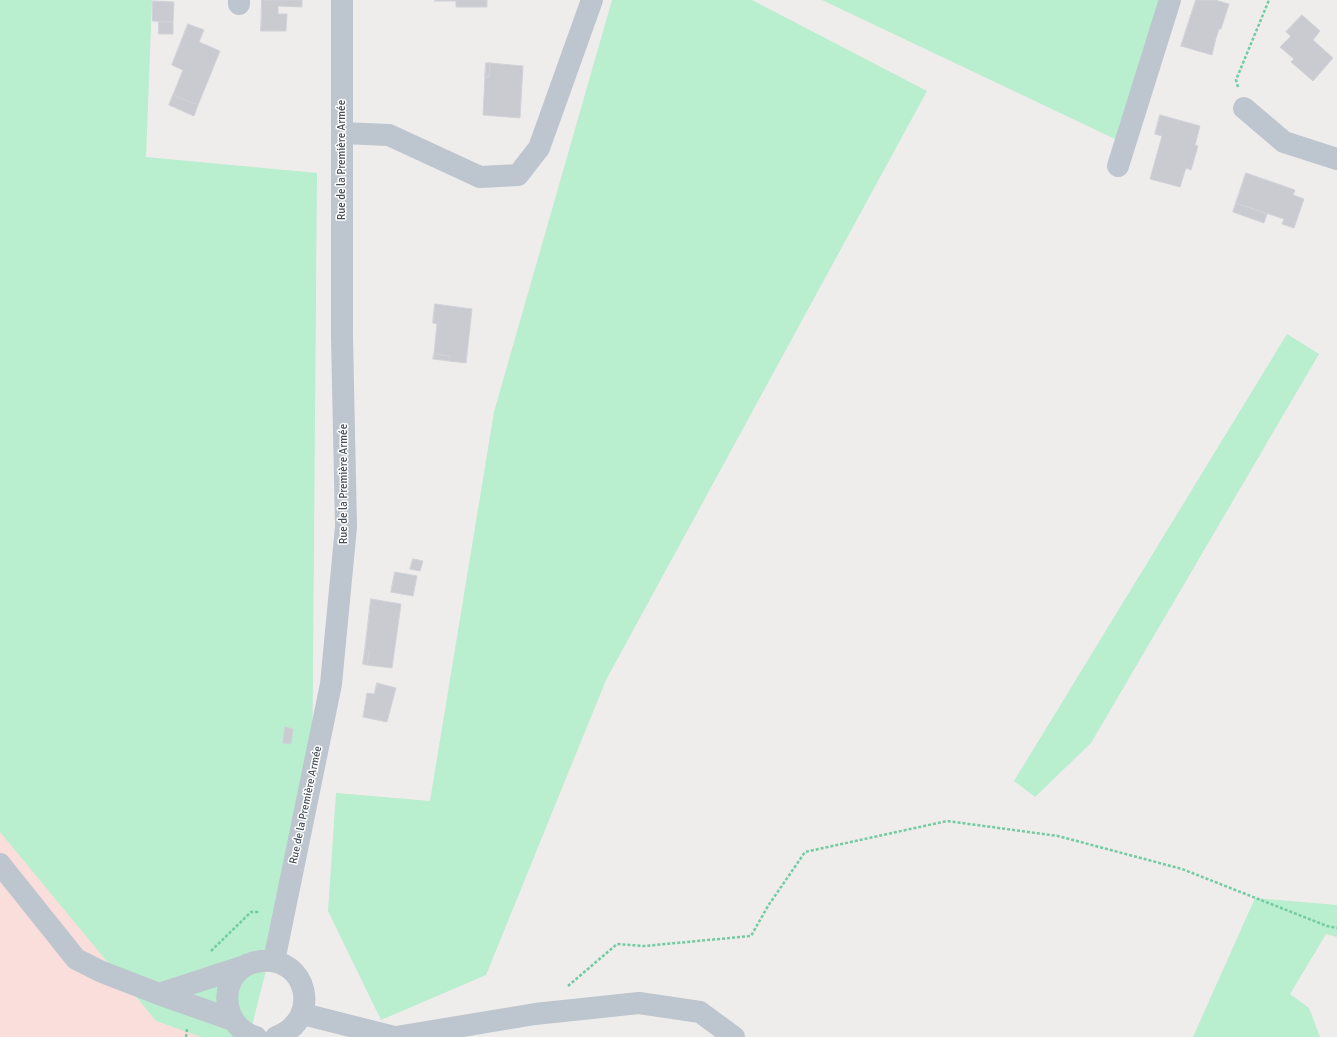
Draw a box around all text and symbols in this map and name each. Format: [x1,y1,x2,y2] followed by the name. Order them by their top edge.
[335,100,349,220] street label: Rue de la Première Armée
[337,424,351,544] street label: Rue de la Première Armée
[287,745,325,865] street label: Rue de la Première Armée

